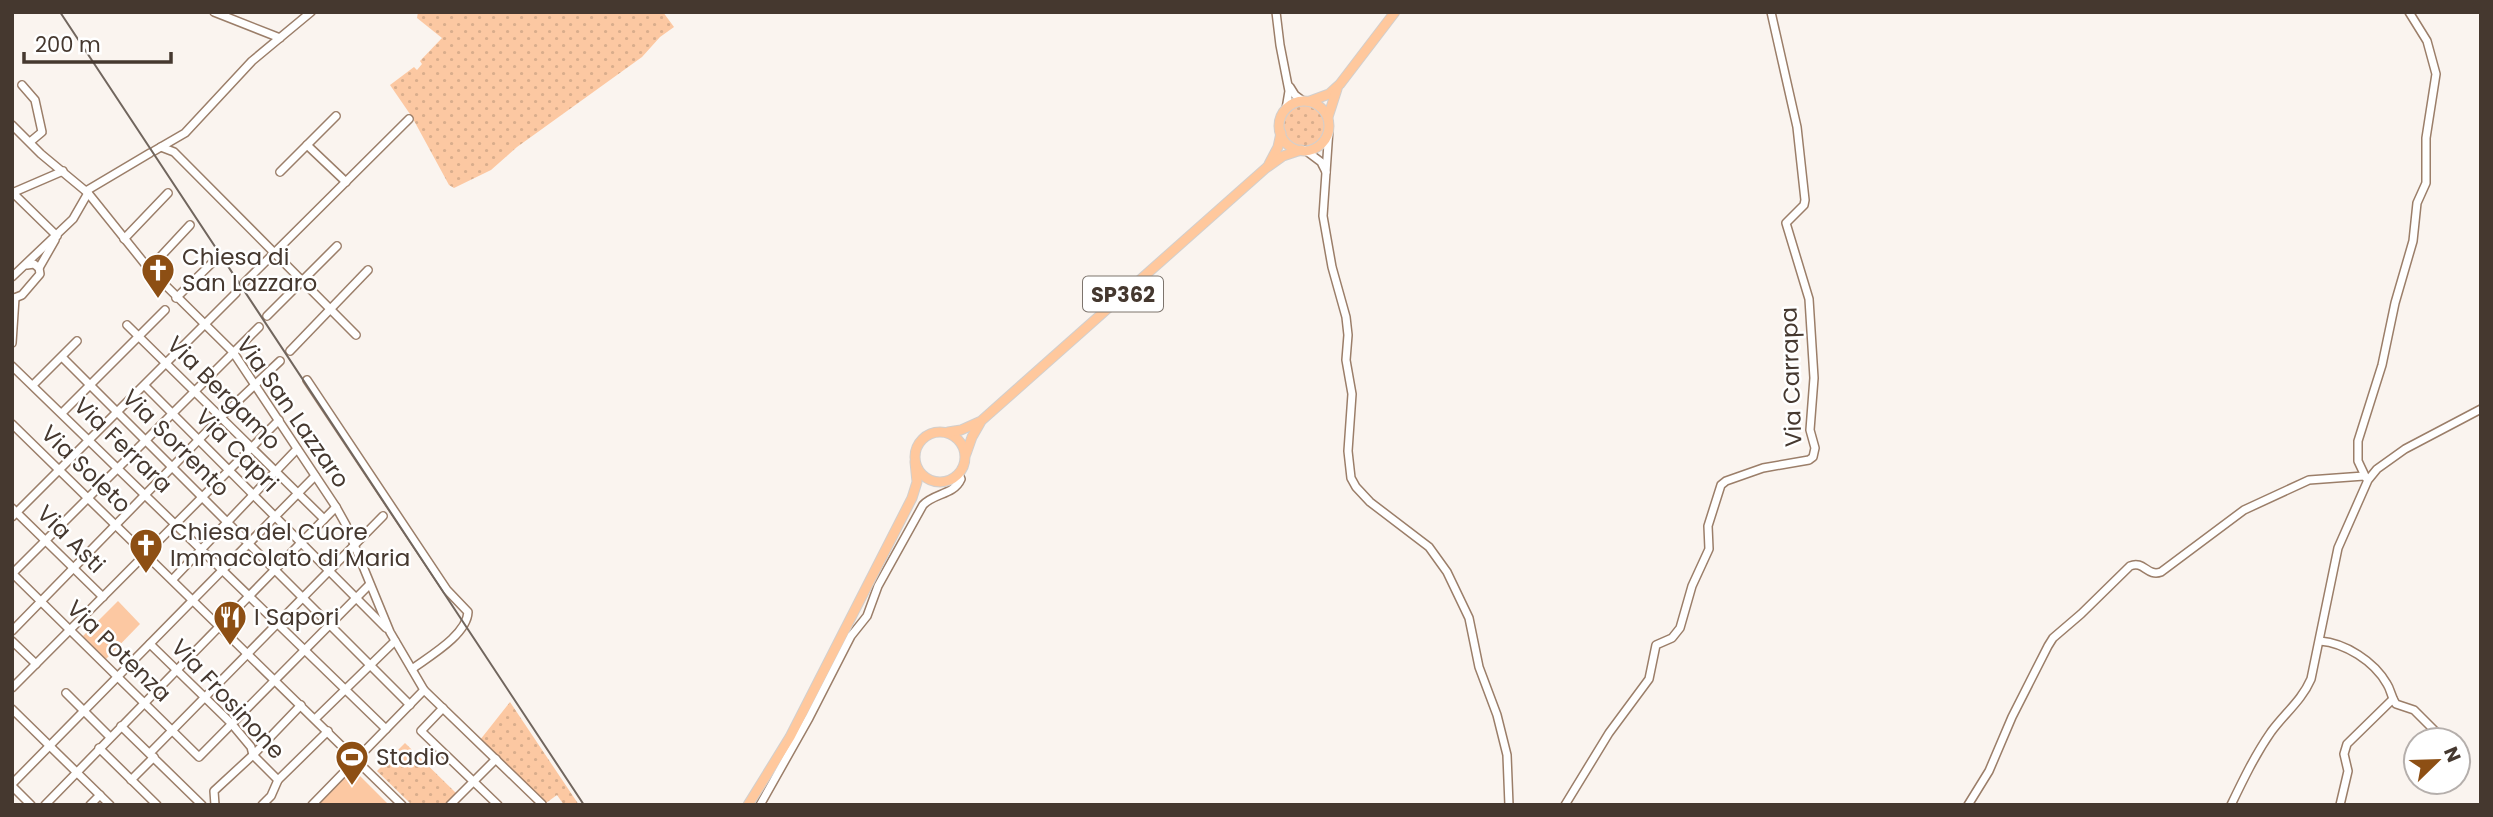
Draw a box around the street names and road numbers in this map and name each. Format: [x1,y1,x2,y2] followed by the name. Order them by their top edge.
[1083,276,1163,312] road number: SP362
[1773,306,1809,448] street label: Via Carrapa
[160,329,288,457] street label: Via Bergamo
[229,330,357,494] street label: Via San Lazzaro
[115,382,237,504] street label: Via Sorrento
[67,390,179,500] street label: Via Ferrara
[188,401,286,499] street label: Via Capri
[34,418,138,520] street label: Via Soleto
[30,498,112,580] street label: Via Asti
[60,593,178,709] street label: Via Potenza
[164,632,292,766] street label: Via Frosinone

